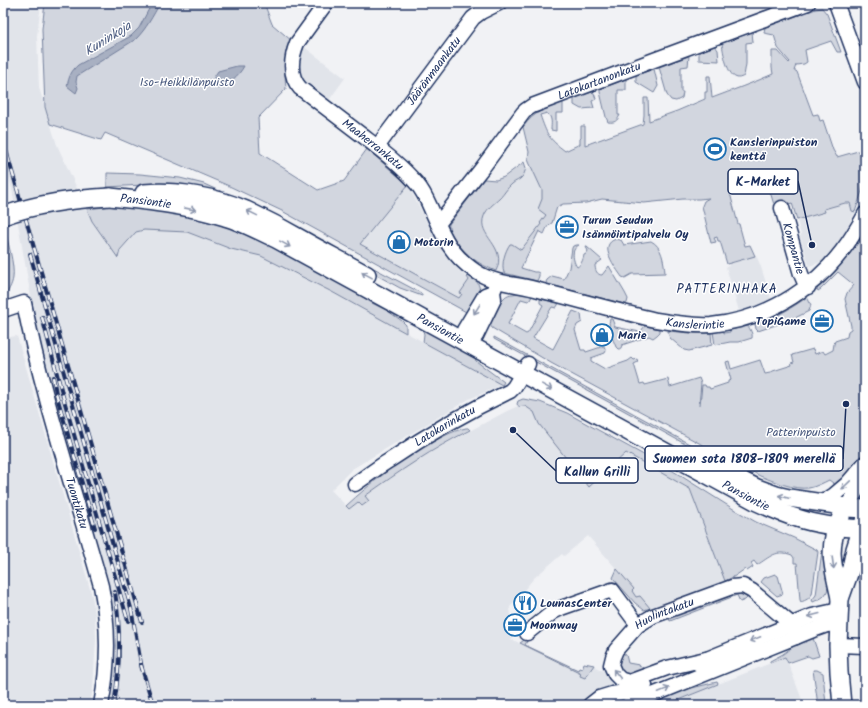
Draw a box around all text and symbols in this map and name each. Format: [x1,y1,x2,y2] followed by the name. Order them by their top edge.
[80,16,136,62] water label: Kuninkoja
[402,32,466,109] street label: Jääränmaankatu
[555,56,644,105] street label: Latokartanonkatu
[140,73,234,92] park label: Iso-Heikkilänpuisto
[338,114,408,175] street label: Maaherrankatu
[730,133,818,166] place label: Kanslerinpuiston kenttä
[702,136,728,162] sports icon: Kanslerinpuiston kenttä
[728,169,798,194] callout: K-Market
[736,172,790,193] text: K-Market
[119,189,173,214] street label: Pansiontie
[183,205,196,213] one-way arrow
[246,209,258,216] one-way arrow
[582,211,689,244] place label: Turun Seudun Isännöintipalvelu Oy
[554,214,580,240] office icon: Turun Seudun Isännöintipalvelu Oy
[777,220,810,277] street label: Kompantie
[386,229,412,255] shop icon: Motorin
[414,233,454,252] place label: Motorin
[279,241,291,248] one-way arrow
[361,271,373,278] one-way arrow
[676,279,778,300] district label: PATTERINHAKA
[472,303,480,315] one-way arrow
[413,308,468,350] street label: Pansiontie
[809,308,835,334] office icon: TopiGame
[664,312,727,335] street label: Kanslerintie
[755,312,806,331] place label: TopiGame
[589,322,615,348] shop icon: Marie
[618,326,647,345] place label: Marie
[541,384,553,392] one-way arrow
[410,400,479,451] street label: Latokarinkatu
[766,423,836,442] park label: Patterinpuisto
[645,446,843,471] callout: Suomen sota 1808-1809 merellä
[653,449,837,470] text: Suomen sota 1808-1809 merellä
[556,458,638,483] callout: Kallun Grilli
[564,462,631,483] text: Kallun Grilli
[60,475,94,531] street label: Tuontikatu
[719,475,773,516] street label: Pansiontie
[841,480,851,490] one-way arrow
[778,493,791,500] one-way arrow
[829,556,837,569] one-way arrow
[512,590,538,616] restaurant icon: LounasCenter
[631,592,697,635] street label: Huolintakatu
[540,594,612,613] place label: LounasCenter
[502,612,528,638] office icon: Moonway
[808,612,821,620] one-way arrow
[530,616,578,635] place label: Moonway
[749,636,761,643] one-way arrow
[613,669,621,680] one-way arrow
[658,686,670,694] one-way arrow

